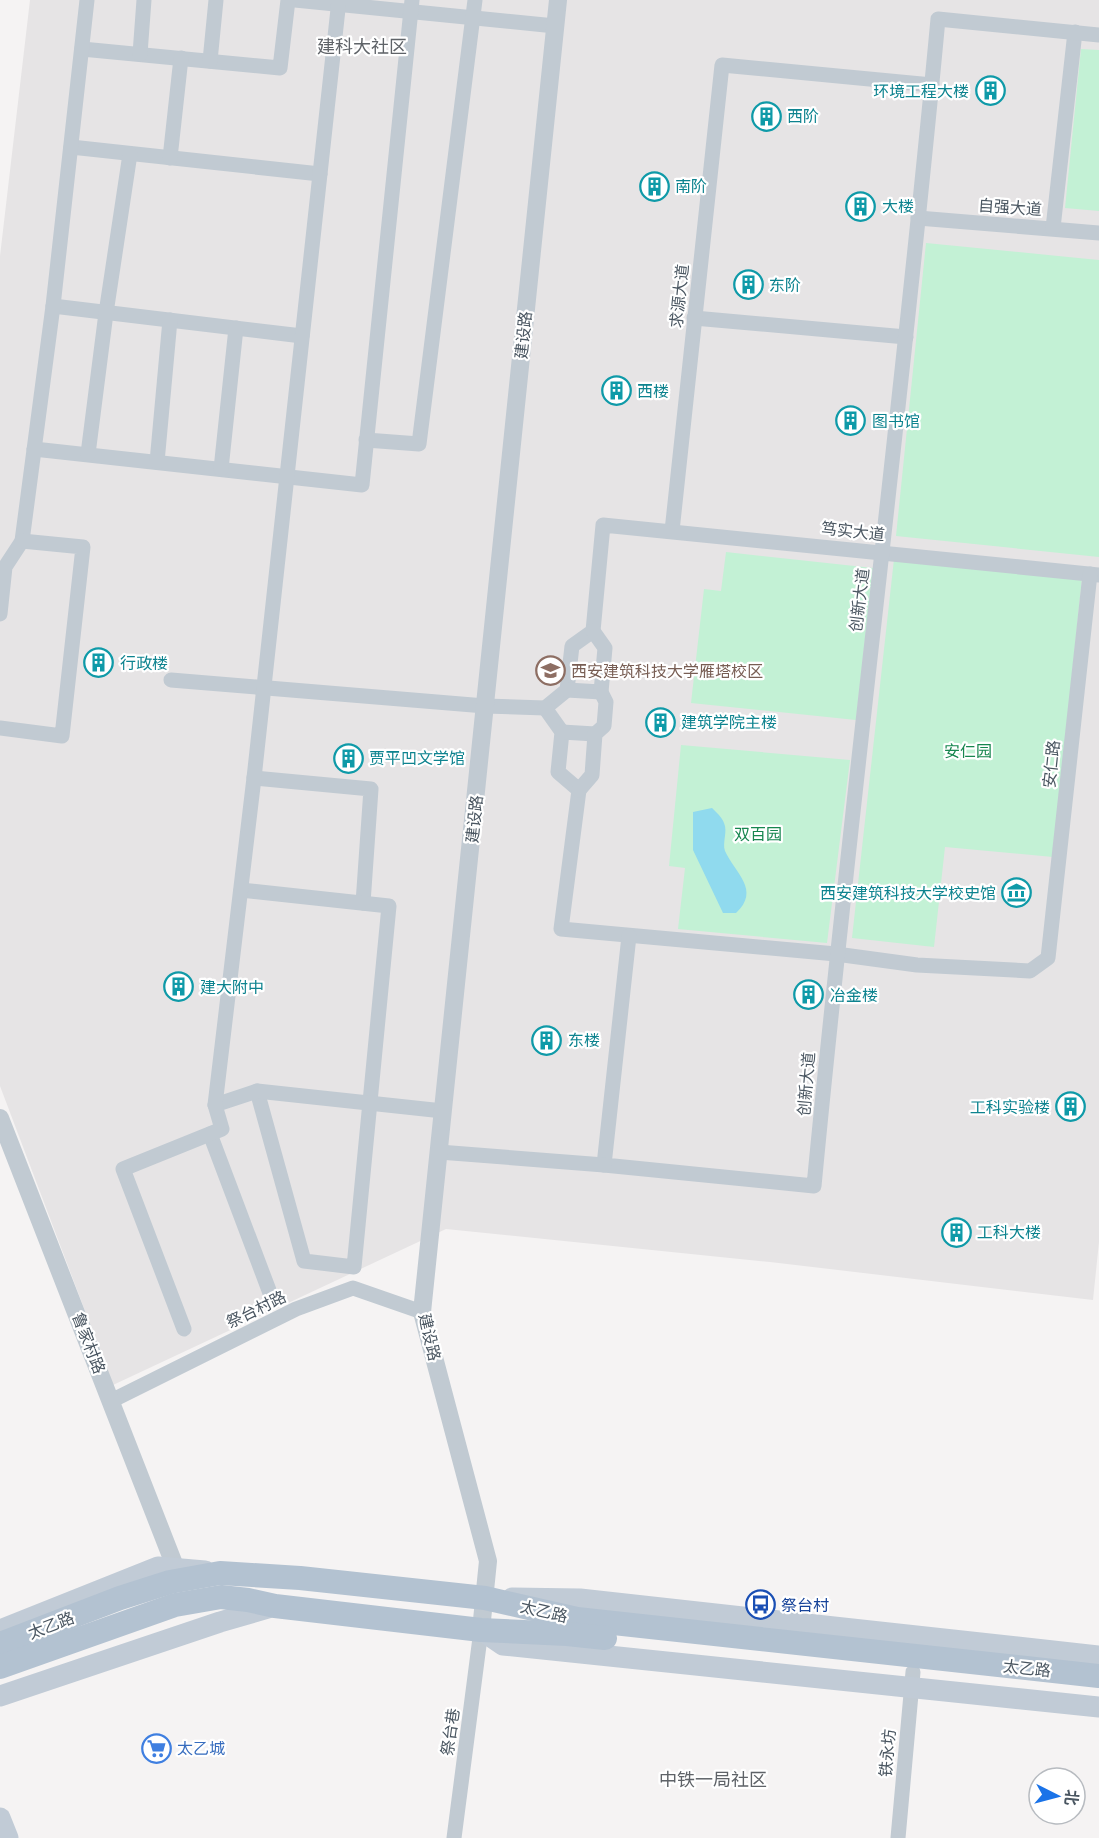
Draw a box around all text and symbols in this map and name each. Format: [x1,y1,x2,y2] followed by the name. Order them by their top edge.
[317,35,407,58] district label: 建科大社区
[974,75,1006,107] building icon: 环境工程大楼
[873,81,969,101] place label: 环境工程大楼
[750,100,782,132] building icon: 西阶
[787,106,819,126] place label: 西阶
[638,170,670,202] building icon: 南阶
[675,176,707,196] place label: 南阶
[845,190,877,222] building icon: 大楼
[977,195,1043,219] street label: 自强大道
[882,196,914,216] place label: 大楼
[666,263,692,329] street label: 求源大道
[732,269,764,301] building icon: 东阶
[769,275,801,295] place label: 东阶
[511,310,535,360] street label: 建设路
[600,375,632,407] building icon: 西楼
[637,381,669,401] place label: 西楼
[835,405,867,437] building icon: 图书馆
[872,411,920,431] place label: 图书馆
[820,518,886,544] street label: 笃实大道
[845,567,873,633] street label: 创新大道
[83,647,115,679] building icon: 行政楼
[120,653,168,673] place label: 行政楼
[534,655,566,687] school or university icon: 西安建筑科技大学雁塔校区
[571,661,763,681] place label: 西安建筑科技大学雁塔校区
[644,706,676,738] building icon: 建筑学院主楼
[681,712,777,732] place label: 建筑学院主楼
[1039,739,1063,789] street label: 安仁路
[944,741,992,761] park label: 安仁园
[332,742,364,774] building icon: 贾平凹文学馆
[369,748,465,768] place label: 贾平凹文学馆
[462,794,486,844] street label: 建设路
[734,824,782,844] park label: 双百园
[1001,877,1033,909] museum icon: 西安建筑科技大学校史馆
[820,883,996,903] place label: 西安建筑科技大学校史馆
[163,971,195,1003] building icon: 建大附中
[200,977,264,997] place label: 建大附中
[793,979,825,1011] building icon: 冶金楼
[830,985,878,1005] place label: 冶金楼
[531,1024,563,1056] building icon: 东楼
[568,1030,600,1050] place label: 东楼
[793,1051,819,1117] street label: 创新大道
[1055,1091,1087,1123] building icon: 工科实验楼
[970,1097,1050,1117] place label: 工科实验楼
[940,1216,972,1248] building icon: 工科大楼
[977,1222,1041,1242] place label: 工科大楼
[223,1286,289,1332] street label: 祭台村路
[68,1310,110,1376] street label: 鲁家村路
[415,1311,445,1363] street label: 建设路
[744,1589,776,1621] bus stop icon: 祭台村
[781,1595,829,1615] place label: 祭台村
[518,1596,570,1626] street label: 太乙路
[25,1607,77,1643] street label: 太乙路
[1002,1656,1052,1680] street label: 太乙路
[437,1707,463,1757] street label: 祭台巷
[875,1728,899,1778] street label: 铁永坊
[140,1732,172,1764] supermarket icon: 太乙城
[177,1738,225,1758] place label: 太乙城
[1027,1766,1087,1826] north arrow
[659,1768,767,1791] district label: 中铁一局社区
[1061,1789,1083,1807] text: 北

